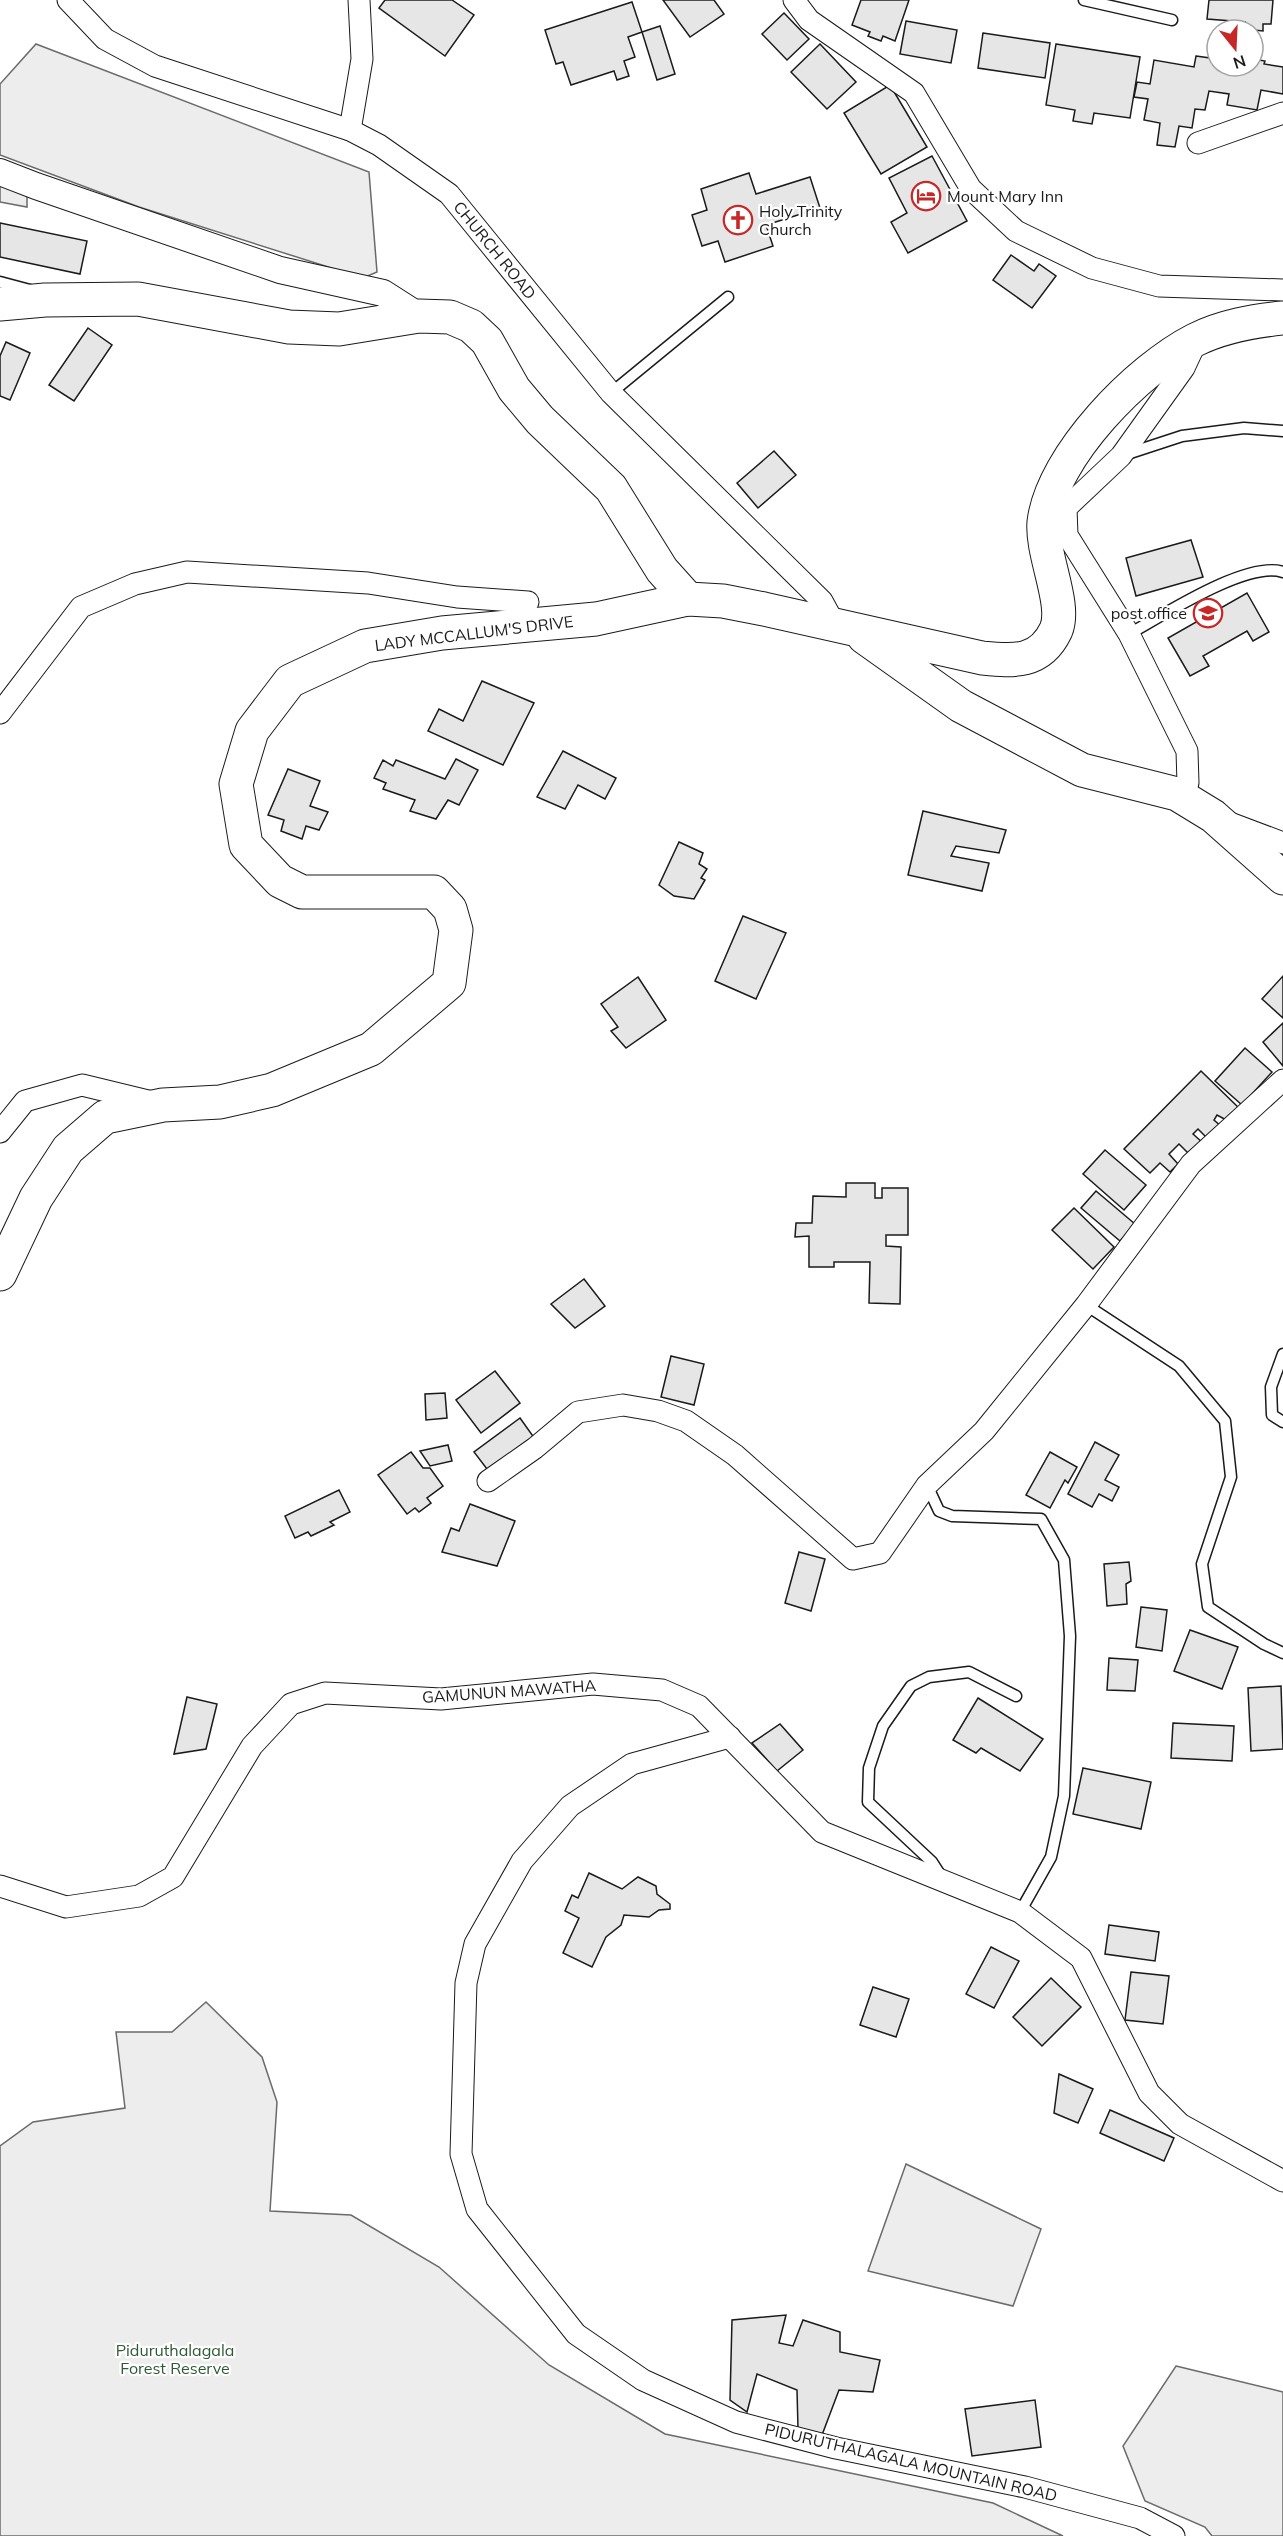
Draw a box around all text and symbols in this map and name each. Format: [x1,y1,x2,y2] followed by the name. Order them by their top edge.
[1205,18,1265,78] north arrow
[1231,51,1248,74] text: N
[910,180,942,212] hotel icon: Mount Mary Inn
[947,186,1063,206] place label: Mount Mary Inn
[449,197,541,303] street label: CHURCH ROAD
[759,201,843,239] place label: Holy Trinity Church
[722,204,754,236] church icon: Holy Trinity Church
[1192,597,1224,629] school or university icon: post office
[1111,603,1187,623] place label: post office
[374,611,574,655] street label: LADY MCCALLUM'S DRIVE
[421,1675,597,1707] street label: GAMUNUN MAWATHA
[116,2340,234,2378] park label: Piduruthalagala Forest Reserve
[763,2419,1059,2505] street label: PIDURUTHALAGALA MOUNTAIN ROAD

